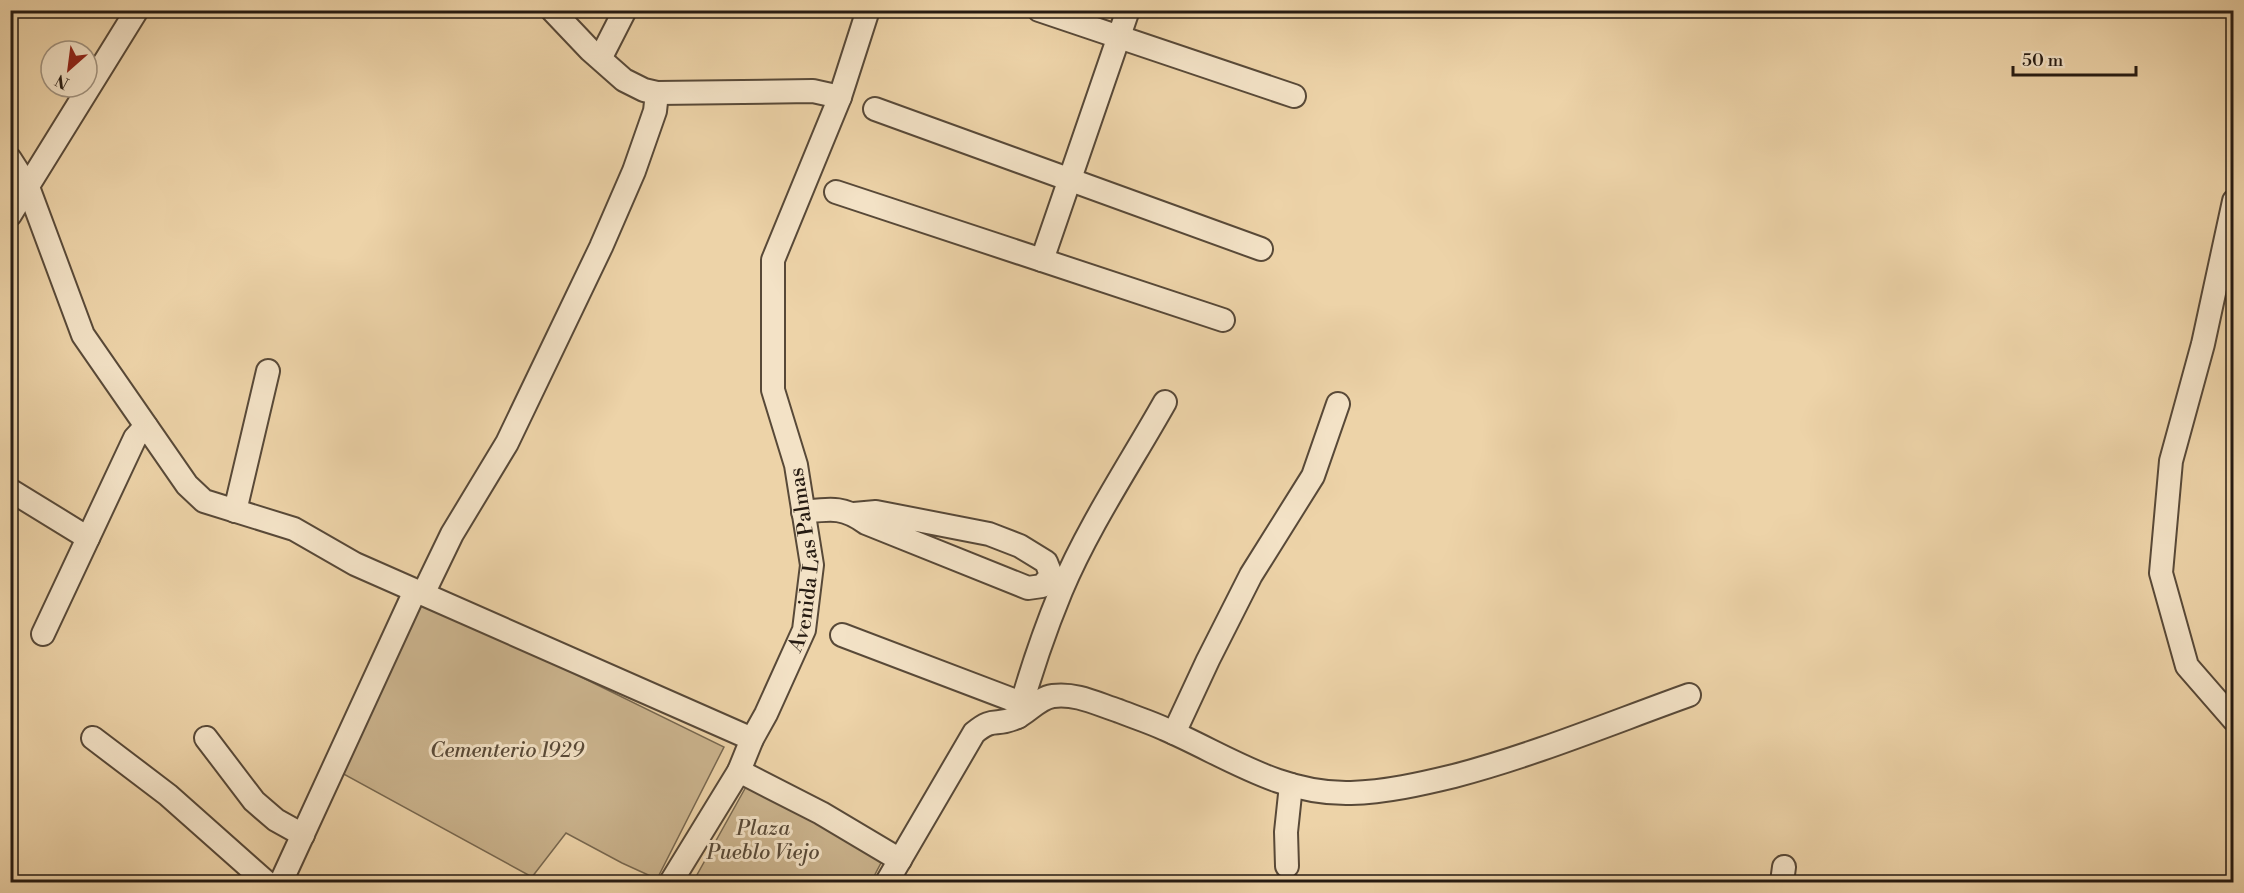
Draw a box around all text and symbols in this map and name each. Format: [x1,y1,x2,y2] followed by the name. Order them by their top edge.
[39,39,99,99] north arrow
[2013,39,2136,77] scale bar
[2022,49,2064,72] text: 50 m
[52,69,73,93] text: N
[782,466,826,657] street label: Avenida Las Palmas
[430,738,584,764] park label: Cementerio 1929
[706,816,819,866] park label: Plaza Pueblo Viejo

